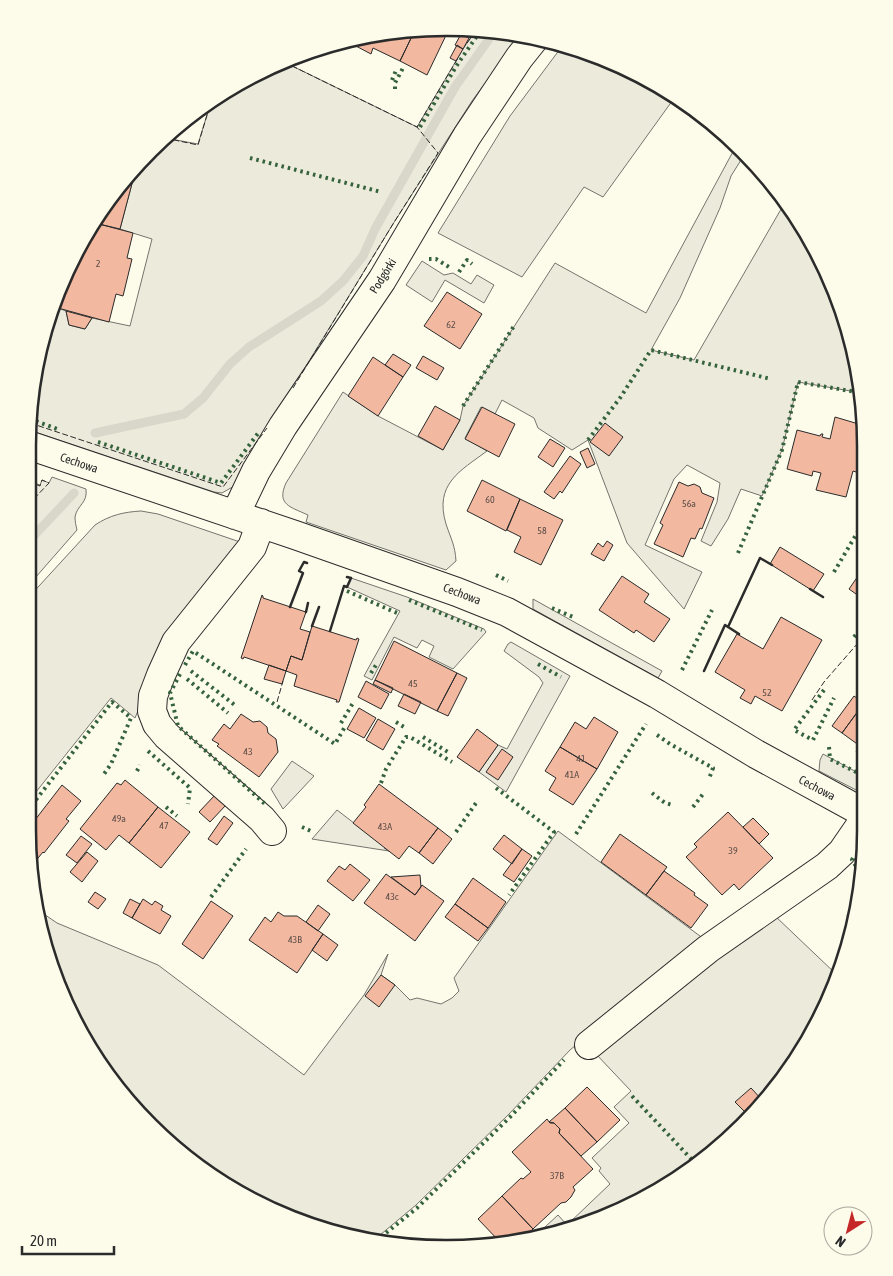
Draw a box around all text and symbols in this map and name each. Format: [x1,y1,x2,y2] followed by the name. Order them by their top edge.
[367,256,399,296] street label: Podgórki
[96,258,101,269] house number: 2
[446,319,456,330] house number: 62
[58,450,100,476] street label: Cechowa
[485,494,495,505] house number: 60
[682,498,696,509] house number: 56a
[537,525,547,536] house number: 58
[441,580,483,608] street label: Cechowa
[408,678,418,689] house number: 45
[762,687,772,698] house number: 52
[243,746,253,757] house number: 43
[576,753,586,764] house number: 41
[565,769,579,780] house number: 41A
[796,773,838,803] street label: Cechowa
[112,813,126,824] house number: 49a
[159,820,169,831] house number: 47
[378,821,392,832] house number: 43A
[728,845,738,856] house number: 39
[385,891,399,902] house number: 43c
[288,934,302,945] house number: 43B
[550,1170,564,1181] house number: 37B
[823,1206,873,1256] north arrow
[22,1224,115,1256] scale bar
[30,1232,57,1249] text: 20 m
[832,1233,848,1250] text: N

